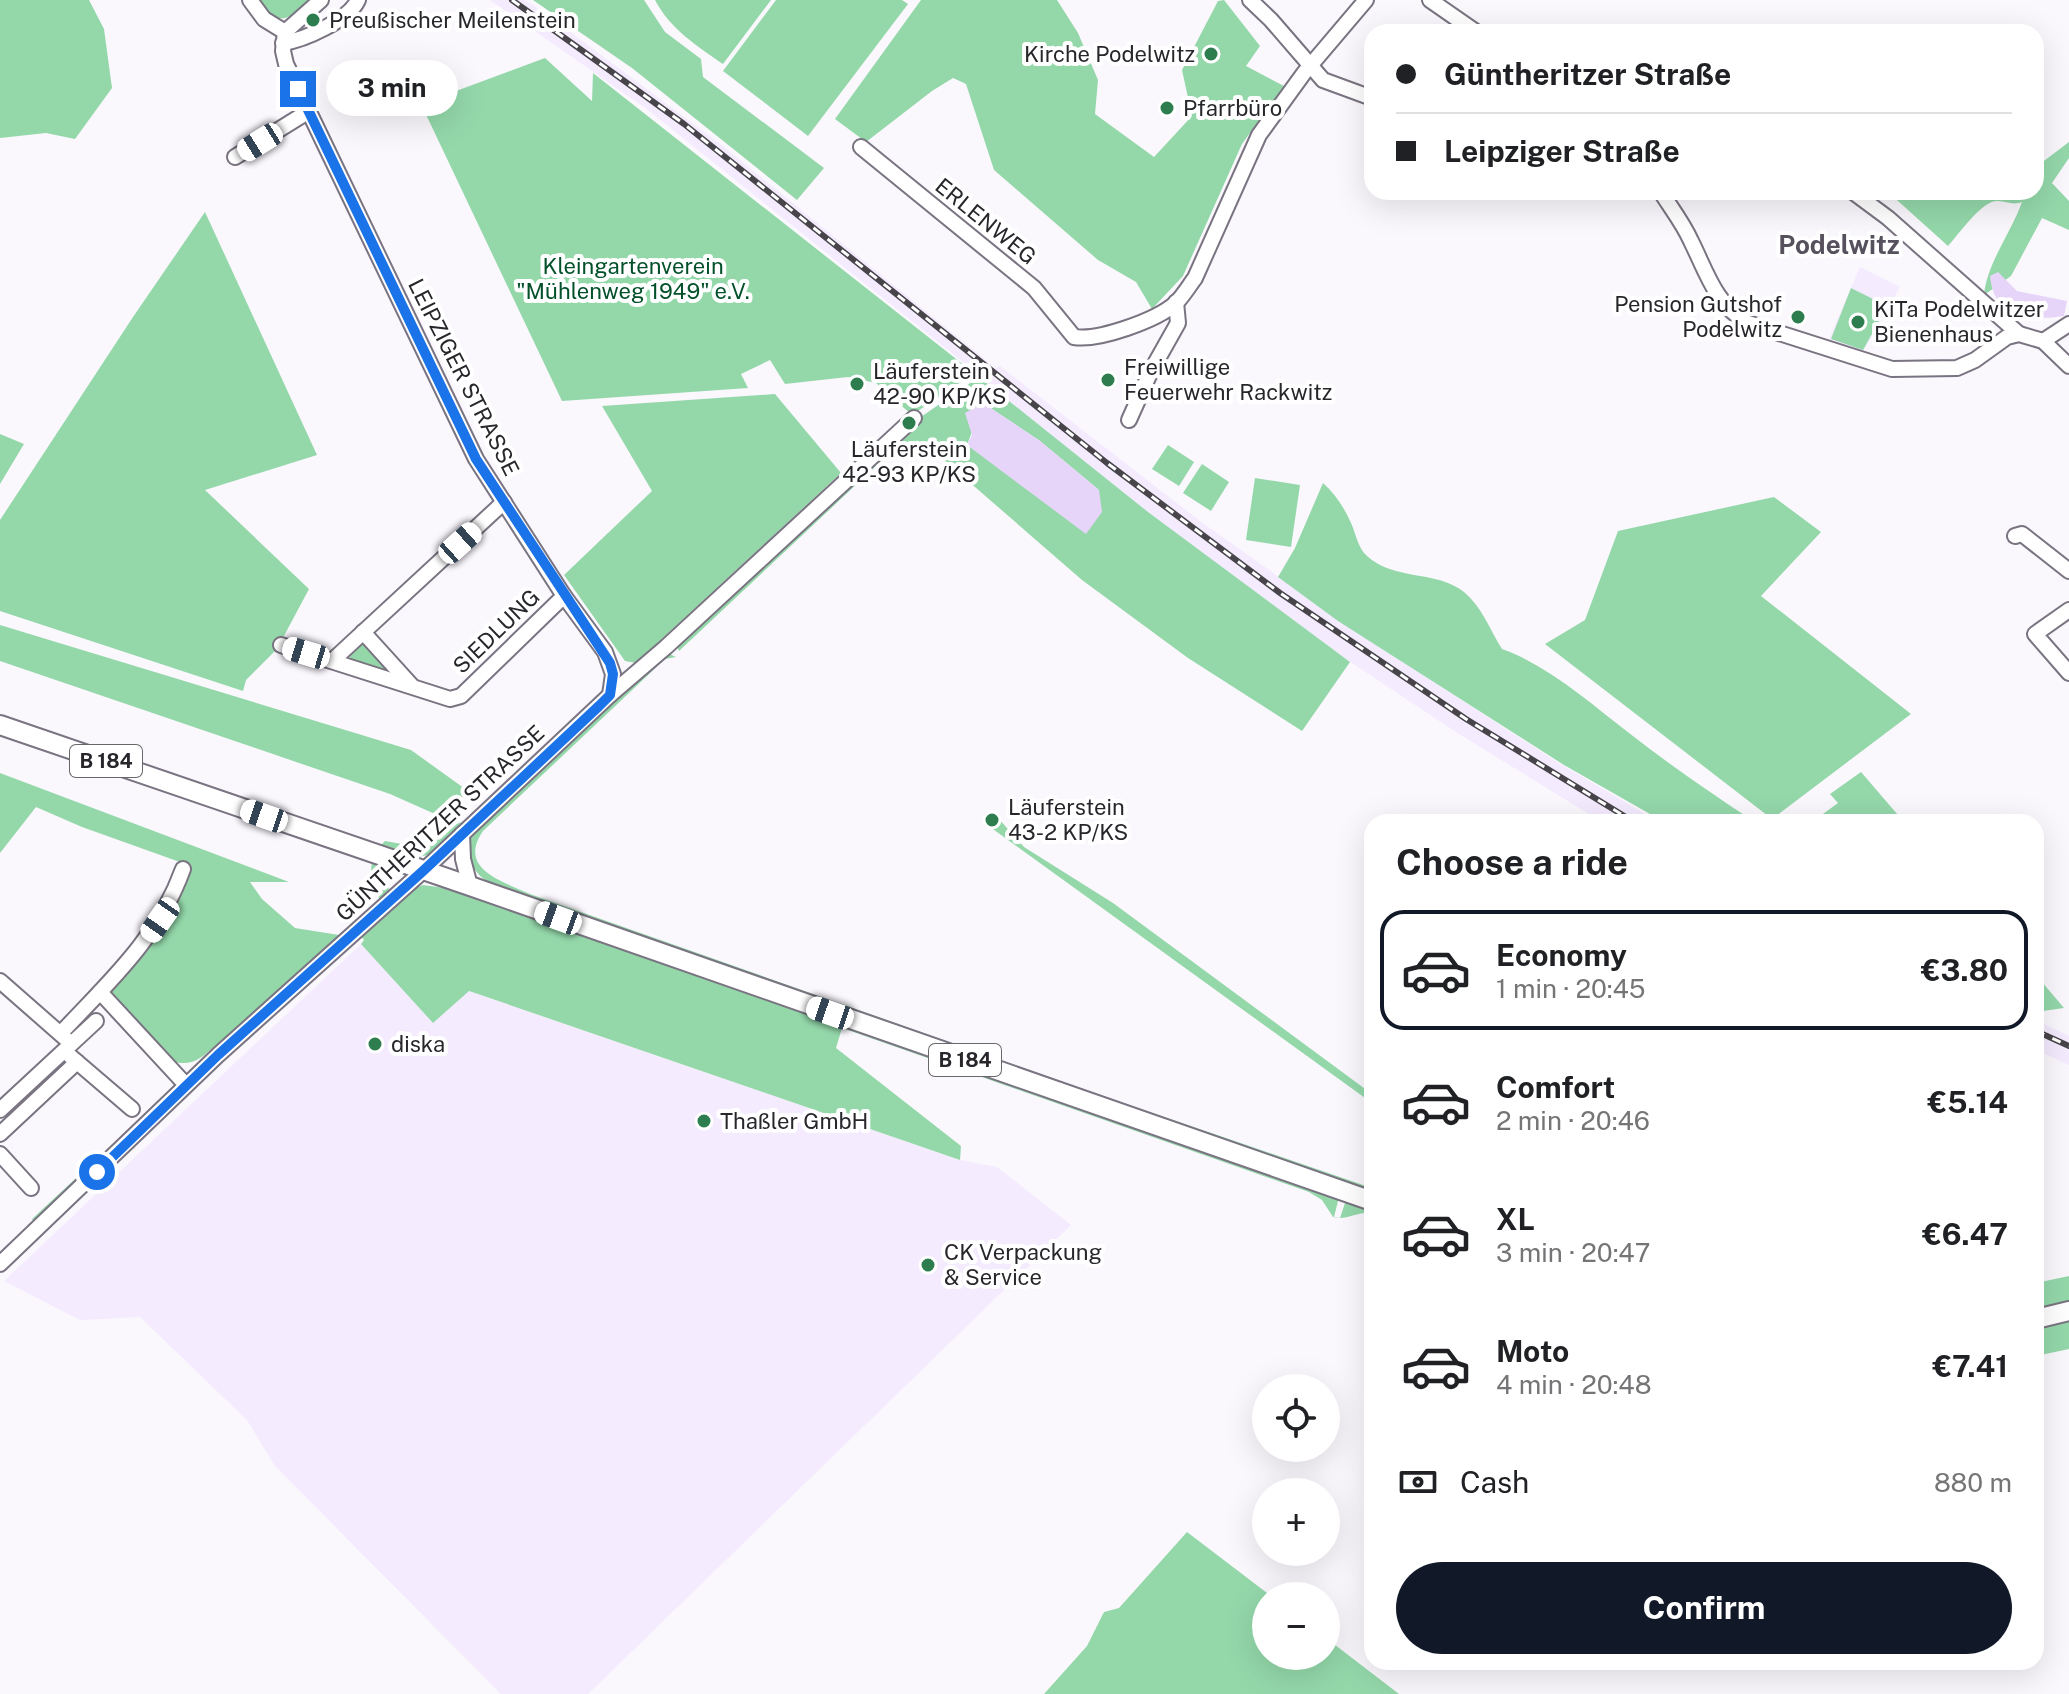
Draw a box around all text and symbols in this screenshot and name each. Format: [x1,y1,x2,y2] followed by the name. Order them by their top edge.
[329,7,576,33] place label: Preußischer Meilenstein
[304,11,322,29] marker: Preußischer Meilenstein
[1024,41,1195,67] place label: Kirche Podelwitz
[1202,45,1220,63] marker: Kirche Podelwitz
[1444,56,1731,92] text: Güntheritzer Straße
[326,61,458,117] callout: 3 min
[280,71,316,107] route end
[358,72,426,103] text: 3 min
[1183,95,1282,121] place label: Pfarrbüro
[1158,99,1176,117] marker: Pfarrbüro
[233,119,287,165] car
[1444,133,1680,169] text: Leipziger Straße
[930,172,1042,270] street label: ERLENWEG
[1778,229,1900,260] district label: Podelwitz
[516,253,750,304] park label: Kleingartenverein "Mühlenweg 1949" e.V.
[403,274,525,480] street label: LEIPZIGER STRASSE
[1614,291,1782,342] place label: Pension Gutshof Podelwitz
[1874,296,2044,347] place label: KiTa Podelwitzer Bienenhaus
[1789,308,1807,326] marker: Pension Gutshof Podelwitz
[1849,313,1867,331] marker: KiTa Podelwitzer Bienenhaus
[1124,354,1332,405] place label: Freiwillige Feuerwehr Rackwitz
[873,358,1006,409] place label: Läuferstein 42-90 KP/KS
[1099,371,1117,389] marker: Freiwillige Feuerwehr Rackwitz
[848,375,866,393] marker: Läuferstein 42-90 KP/KS
[900,414,918,432] marker: Läuferstein 42-93 KP/KS
[842,436,976,487] place label: Läuferstein 42-93 KP/KS
[434,518,486,568] car
[447,583,545,679] street label: SIEDLUNG
[280,635,332,671] car
[330,719,549,926] street label: GÜNTHERITZER STRASSE
[70,745,142,777] road number: B 184
[1008,794,1128,845] place label: Läuferstein 43-2 KP/KS
[237,797,291,835] car
[983,811,1001,829] marker: Läuferstein 43-2 KP/KS
[1396,841,1628,883] text: Choose a ride
[136,893,184,947] car
[531,899,585,937] car
[1400,934,1472,1006] icon: car
[1496,937,1627,973] text: Economy
[1921,952,2008,988] text: €3.80
[1496,973,1645,1004] text: 1 min · 20:45
[803,994,857,1032] car
[391,1031,445,1057] place label: diska
[366,1035,384,1053] marker: diska
[929,1044,1001,1076] road number: B 184
[1400,1066,1472,1138] icon: car
[1496,1069,1615,1105] text: Comfort
[1928,1084,2008,1120] text: €5.14
[1496,1105,1650,1136] text: 2 min · 20:46
[720,1108,868,1134] place label: Thaßler GmbH
[695,1112,713,1130] marker: Thaßler GmbH
[79,1154,115,1190] route start
[1400,1198,1472,1270] icon: car
[1496,1201,1535,1237] text: XL
[1922,1216,2008,1252] text: €6.47
[1496,1237,1650,1268] text: 3 min · 20:47
[944,1239,1102,1290] place label: CK Verpackung & Service
[919,1256,937,1274] marker: CK Verpackung & Service
[1400,1330,1472,1402] icon: car
[1496,1333,1569,1369] text: Moto
[1933,1348,2008,1384] text: €7.41
[1496,1369,1651,1400] text: 4 min · 20:48
[1252,1374,1340,1670] map controls
[1252,1374,1340,1462] button: locate
[1396,1460,1440,1504] icon: cash
[1460,1464,1529,1500] text: Cash
[1934,1467,2012,1498] text: 880 m
[1252,1478,1340,1566] button: +
[1396,1562,2012,1654] button: Confirm
[1252,1582,1340,1670] button: −

